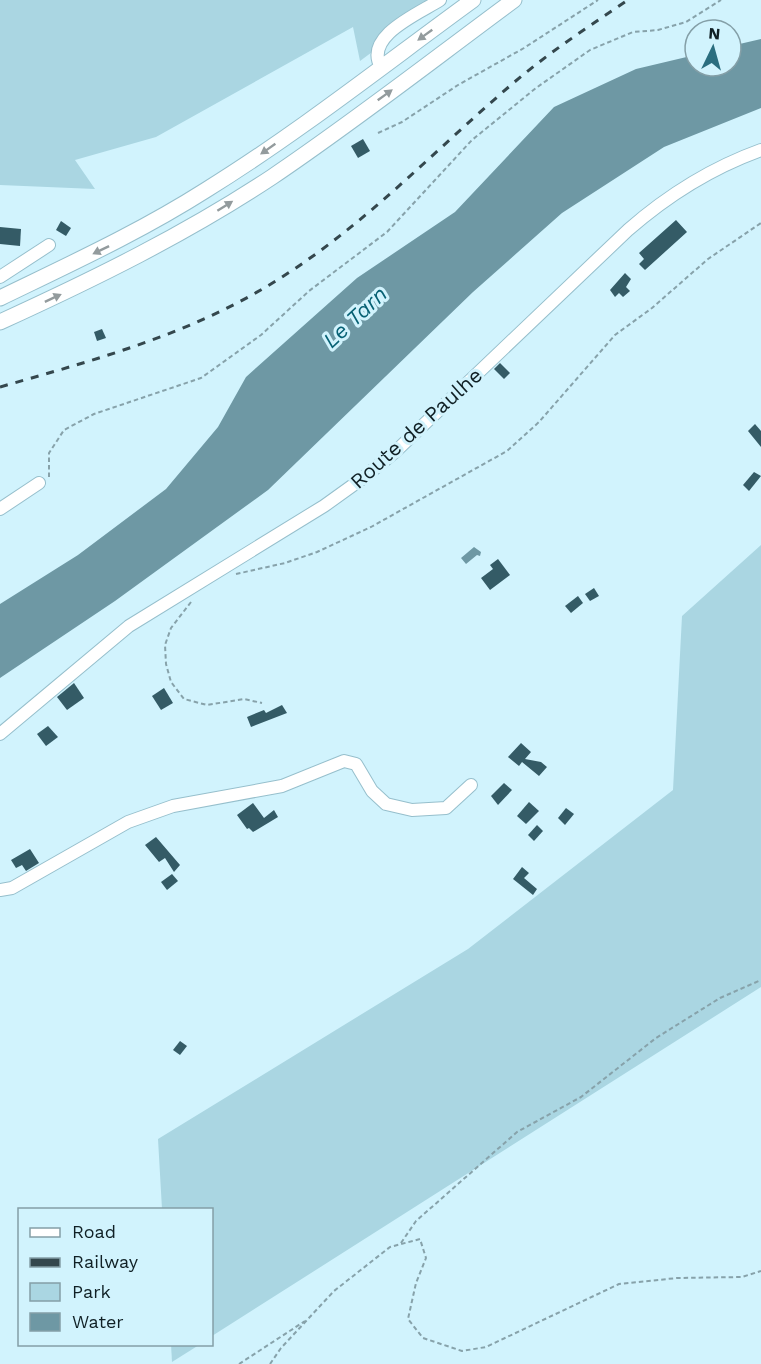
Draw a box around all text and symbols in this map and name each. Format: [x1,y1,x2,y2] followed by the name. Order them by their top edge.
[683,18,743,78] north arrow
[708,24,721,44] text: N
[418,28,433,40] one-way arrow
[377,89,393,101] one-way arrow
[260,143,276,155] one-way arrow
[217,201,233,212] one-way arrow
[92,245,109,254] one-way arrow
[318,281,392,353] water label: Le Tarn
[45,293,62,302] one-way arrow
[345,362,487,494] street label: Route de Paulhe
[18,1208,213,1346] legend
[72,1221,116,1242] text: Road
[72,1251,139,1272] text: Railway
[72,1281,111,1302] text: Park
[72,1311,124,1332] text: Water

